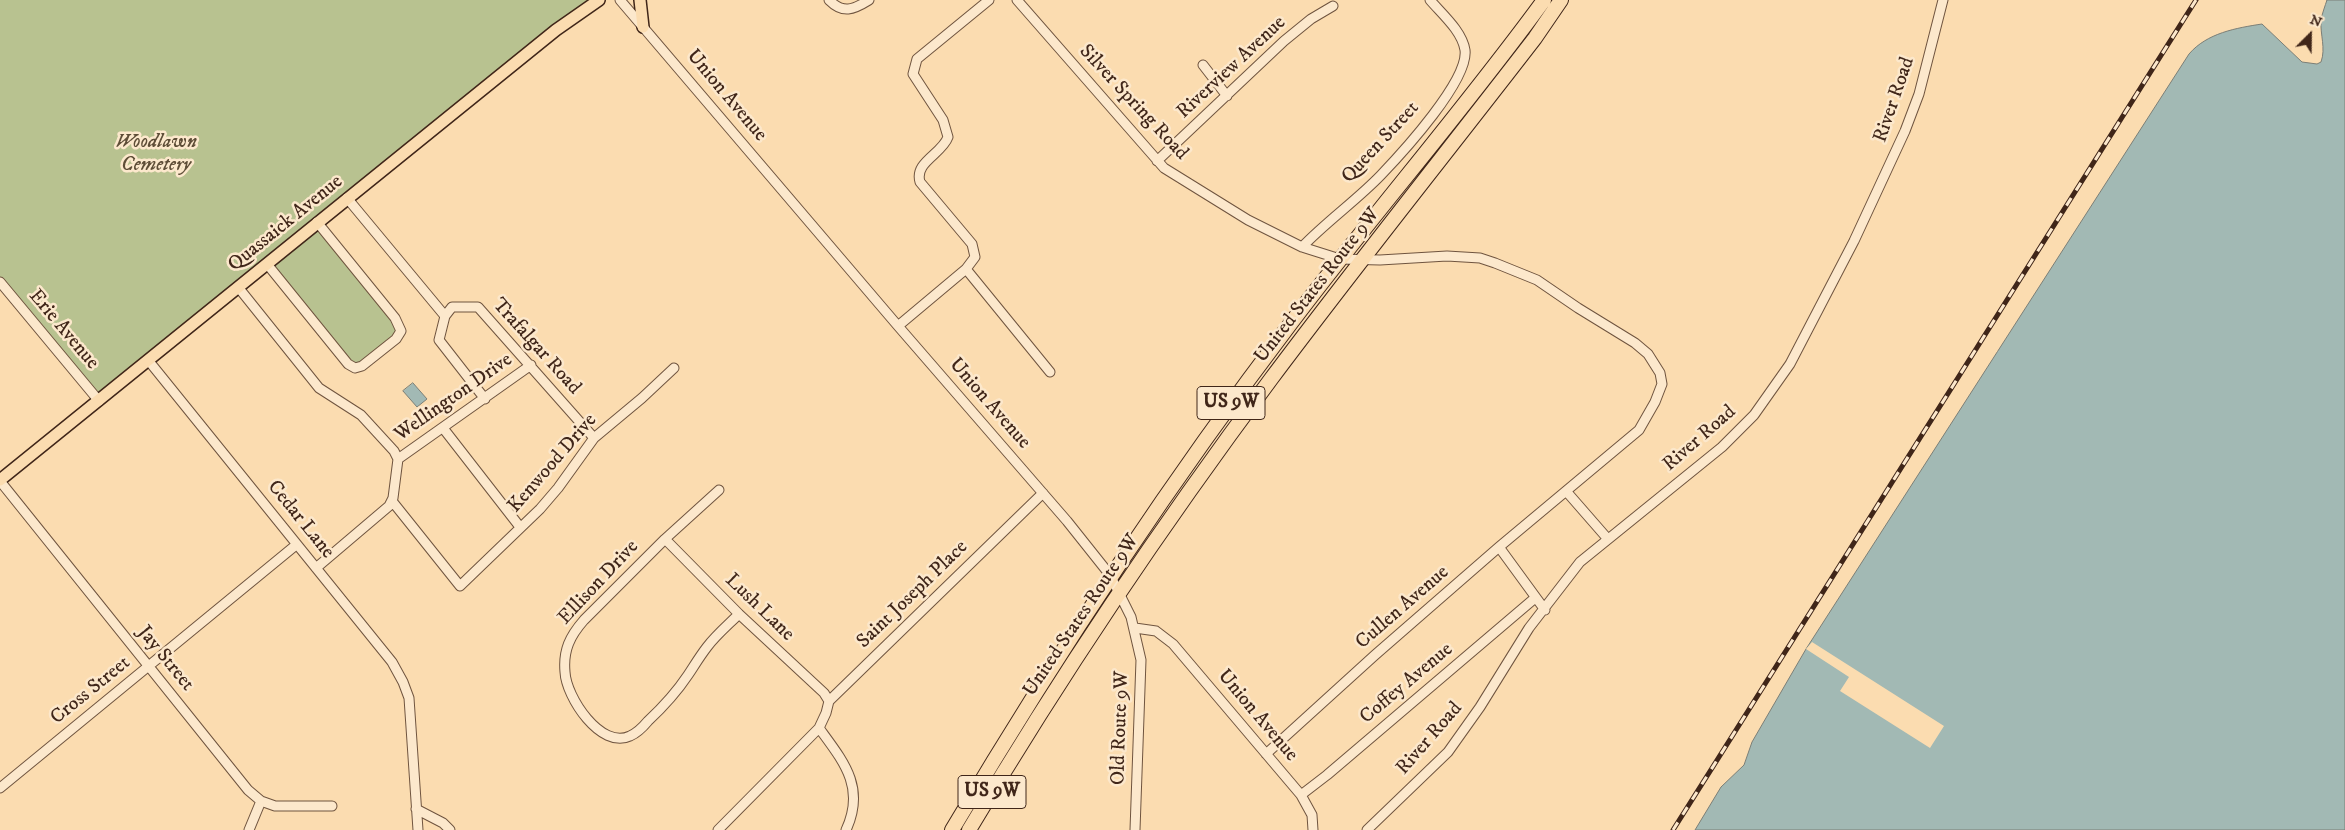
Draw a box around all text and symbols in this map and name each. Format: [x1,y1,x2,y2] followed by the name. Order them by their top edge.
[2285,10,2335,60] north arrow
[1173,11,1291,125] street label: Riverview Avenue
[2307,11,2325,32] text: N
[1073,40,1193,166] street label: Silver Spring Road
[681,45,771,147] street label: Union Avenue
[1869,54,1921,146] street label: River Road
[1337,97,1425,189] street label: Queen Street
[115,131,197,178] park label: Woodlawn Cemetery
[224,170,348,278] street label: Quassaick Avenue
[1250,204,1386,368] street label: United States Route 9W
[23,285,103,375] street label: Erie Avenue
[487,294,585,400] street label: Trafalgar Road
[390,348,518,448] street label: Wellington Drive
[943,354,1035,454] street label: Union Avenue
[1197,386,1265,419] road number: US 9W
[1659,401,1741,477] street label: River Road
[503,410,603,518] street label: Kenwood Drive
[261,476,339,564] street label: Cedar Lane
[1019,530,1145,702] street label: United States Route 9W
[554,536,644,630] street label: Ellison Drive
[852,536,974,654] street label: Saint Joseph Place
[1352,561,1454,655] street label: Cullen Avenue
[719,569,799,647] street label: Lush Lane
[131,622,199,696] street label: Jay Street
[1356,638,1458,730] street label: Coffey Avenue
[46,652,136,730] street label: Cross Street
[1212,665,1302,767] street label: Union Avenue
[1107,671,1135,785] street label: Old Route 9W
[1392,698,1468,780] street label: River Road
[958,776,1026,809] road number: US 9W

